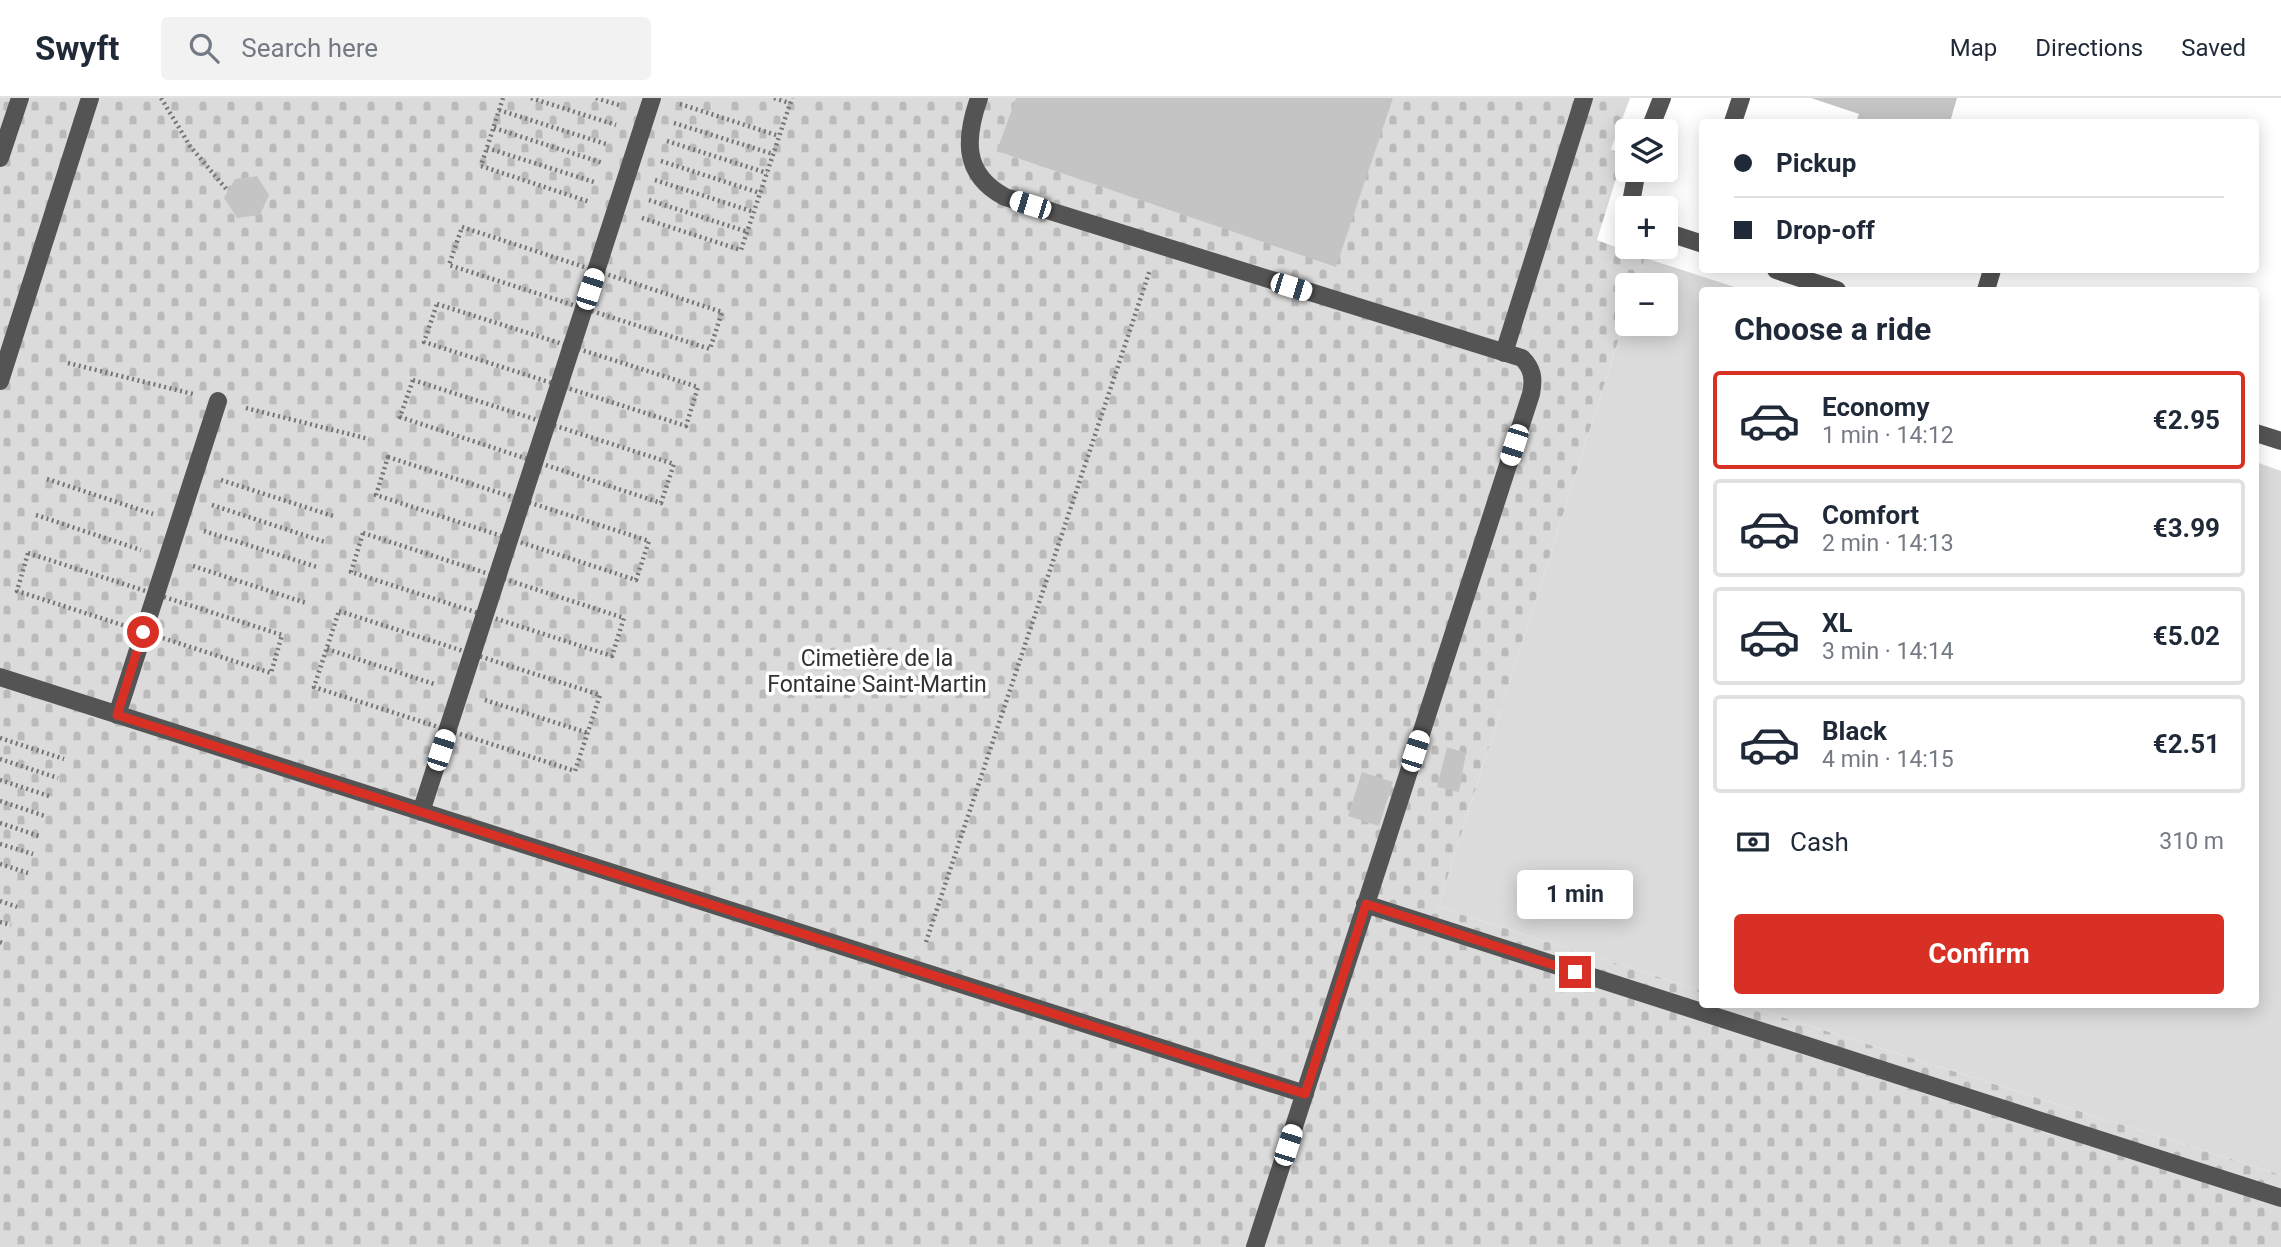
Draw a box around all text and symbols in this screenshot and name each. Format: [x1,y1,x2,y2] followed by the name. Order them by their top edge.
[161,17,651,80] search box
[35,29,119,68] text: Swyft
[185,29,223,67] icon: search
[241,33,378,63] text: Search here
[1950,34,1997,62] text: Map
[2035,34,2143,62] text: Directions
[2181,34,2246,62] text: Saved
[1615,119,1678,336] map controls
[1615,119,1678,182] button: layers
[1776,148,1856,178] text: Pickup
[1007,189,1054,221] car
[1615,196,1678,259] button: +
[1776,215,1875,245] text: Drop-off
[574,266,607,312] car
[1268,271,1315,303] car
[1615,273,1678,336] button: −
[1734,310,1931,348] text: Choose a ride
[1738,389,1801,452] icon: car
[1822,392,1929,422] text: Economy
[2153,405,2220,435] text: €2.95
[1498,422,1531,468] car
[1822,422,1954,449] text: 1 min · 14:12
[1738,497,1801,560] icon: car
[1822,500,1919,530] text: Comfort
[2153,513,2220,543] text: €3.99
[1822,530,1954,557] text: 2 min · 14:13
[1738,605,1801,668] icon: car
[1822,608,1853,638] text: XL
[127,616,159,648] route start
[2153,621,2220,651] text: €5.02
[1822,638,1954,665] text: 3 min · 14:14
[767,645,987,698] park label: Cimetière de la Fontaine Saint-Martin
[1738,713,1801,776] icon: car
[1822,716,1887,746] text: Black
[425,727,458,773] car
[1399,728,1432,774] car
[2153,729,2220,759] text: €2.51
[1822,746,1954,773] text: 4 min · 14:15
[1734,823,1772,861] icon: cash
[1790,827,1849,857] text: Cash
[2159,828,2224,855] text: 310 m
[1517,870,1633,920] callout: 1 min
[1546,881,1604,908] text: 1 min
[1734,914,2224,994] button: Confirm
[1559,956,1591,988] route end
[1272,1122,1305,1168] car

